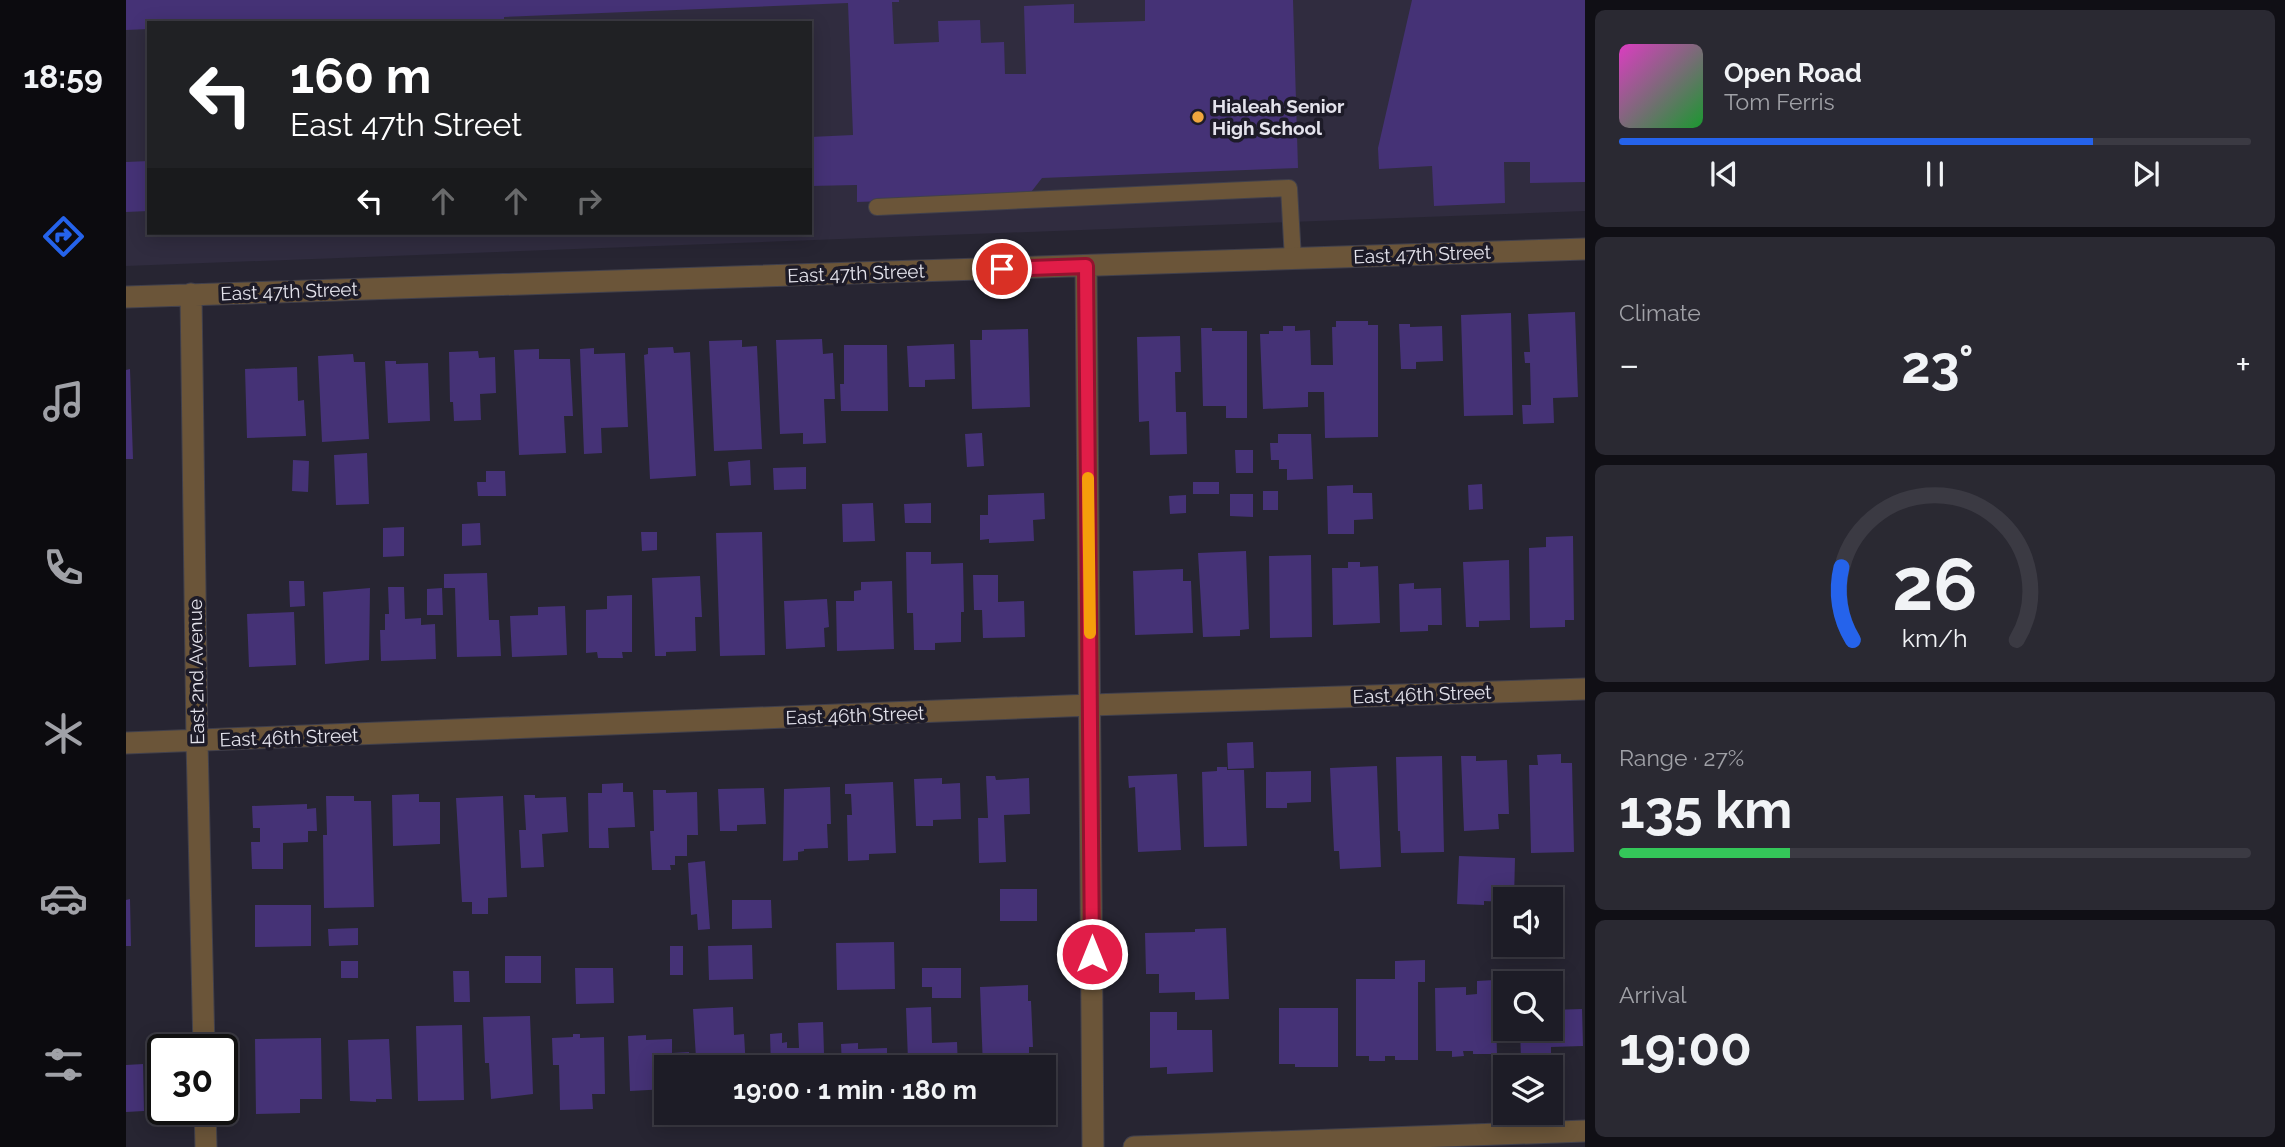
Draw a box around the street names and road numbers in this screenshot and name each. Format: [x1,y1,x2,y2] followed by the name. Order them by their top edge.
[1353,241,1492,267] street label: East 47th Street
[787,260,926,286] street label: East 47th Street
[220,278,359,304] street label: East 47th Street
[184,599,208,745] street label: East 2nd Avenue
[1352,681,1492,707] street label: East 46th Street
[785,702,925,728] street label: East 46th Street
[219,724,359,750] street label: East 46th Street

